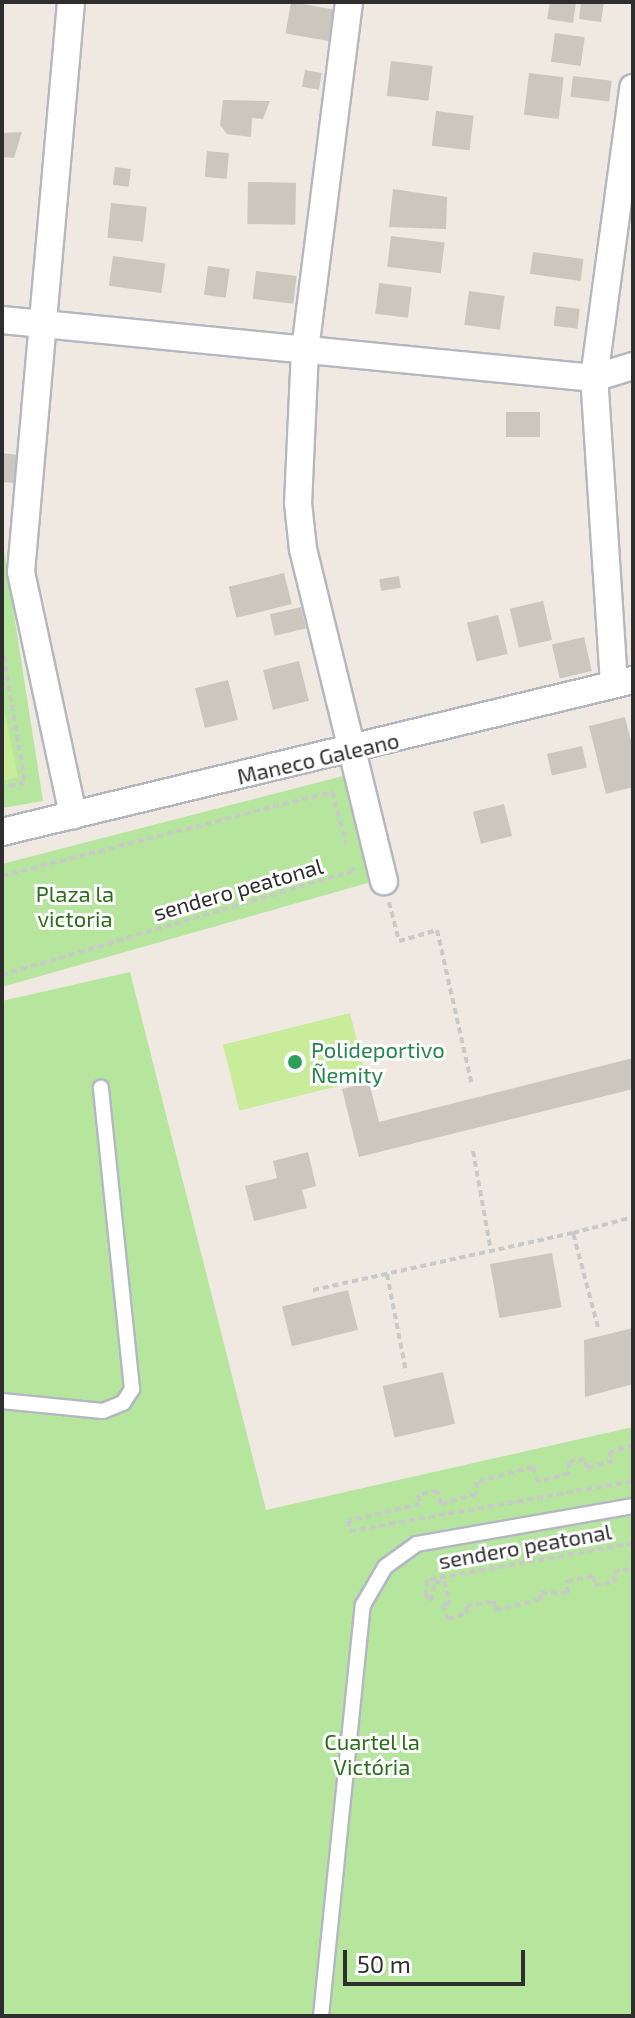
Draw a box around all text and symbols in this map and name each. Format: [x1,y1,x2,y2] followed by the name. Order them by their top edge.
[234,727,402,789] street label: Maneco Galeano
[150,852,326,926] street label: sendero peatonal
[36,880,114,932] park label: Plaza la victoria
[311,1036,445,1088] place label: Polideportivo Ñemity
[286,1053,304,1071] marker: Polideportivo Ñemity
[437,1518,613,1574] street label: sendero peatonal
[324,1728,420,1780] park label: Cuartel la Victória
[347,1934,529,1984] scale bar
[357,1949,411,1978] text: 50 m

